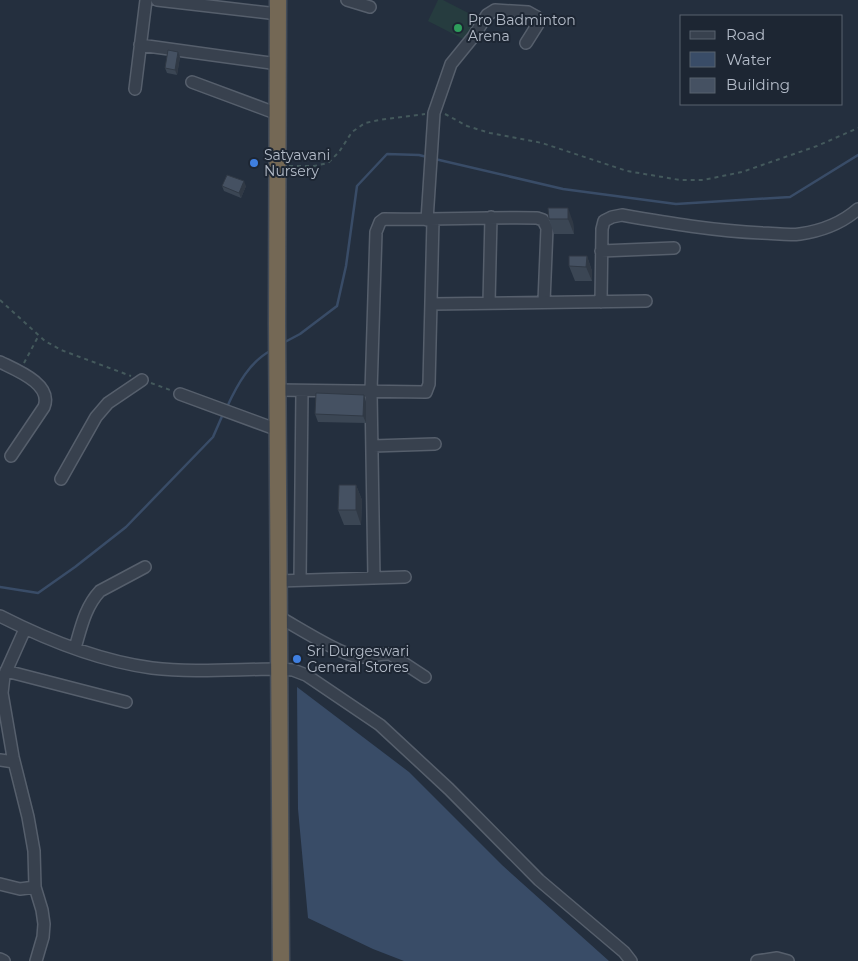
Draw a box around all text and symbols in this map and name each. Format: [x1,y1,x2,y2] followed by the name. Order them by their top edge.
[468,11,576,45] place label: Pro Badminton Arena
[680,15,843,105] legend
[452,22,464,34] marker: Pro Badminton Arena
[726,25,765,44] text: Road
[726,50,772,69] text: Water
[726,75,790,94] text: Building
[264,146,330,180] place label: Satyavani Nursery
[248,157,260,169] marker: Satyavani Nursery
[307,642,409,676] place label: Sri Durgeswari General Stores
[291,653,303,665] marker: Sri Durgeswari General Stores

